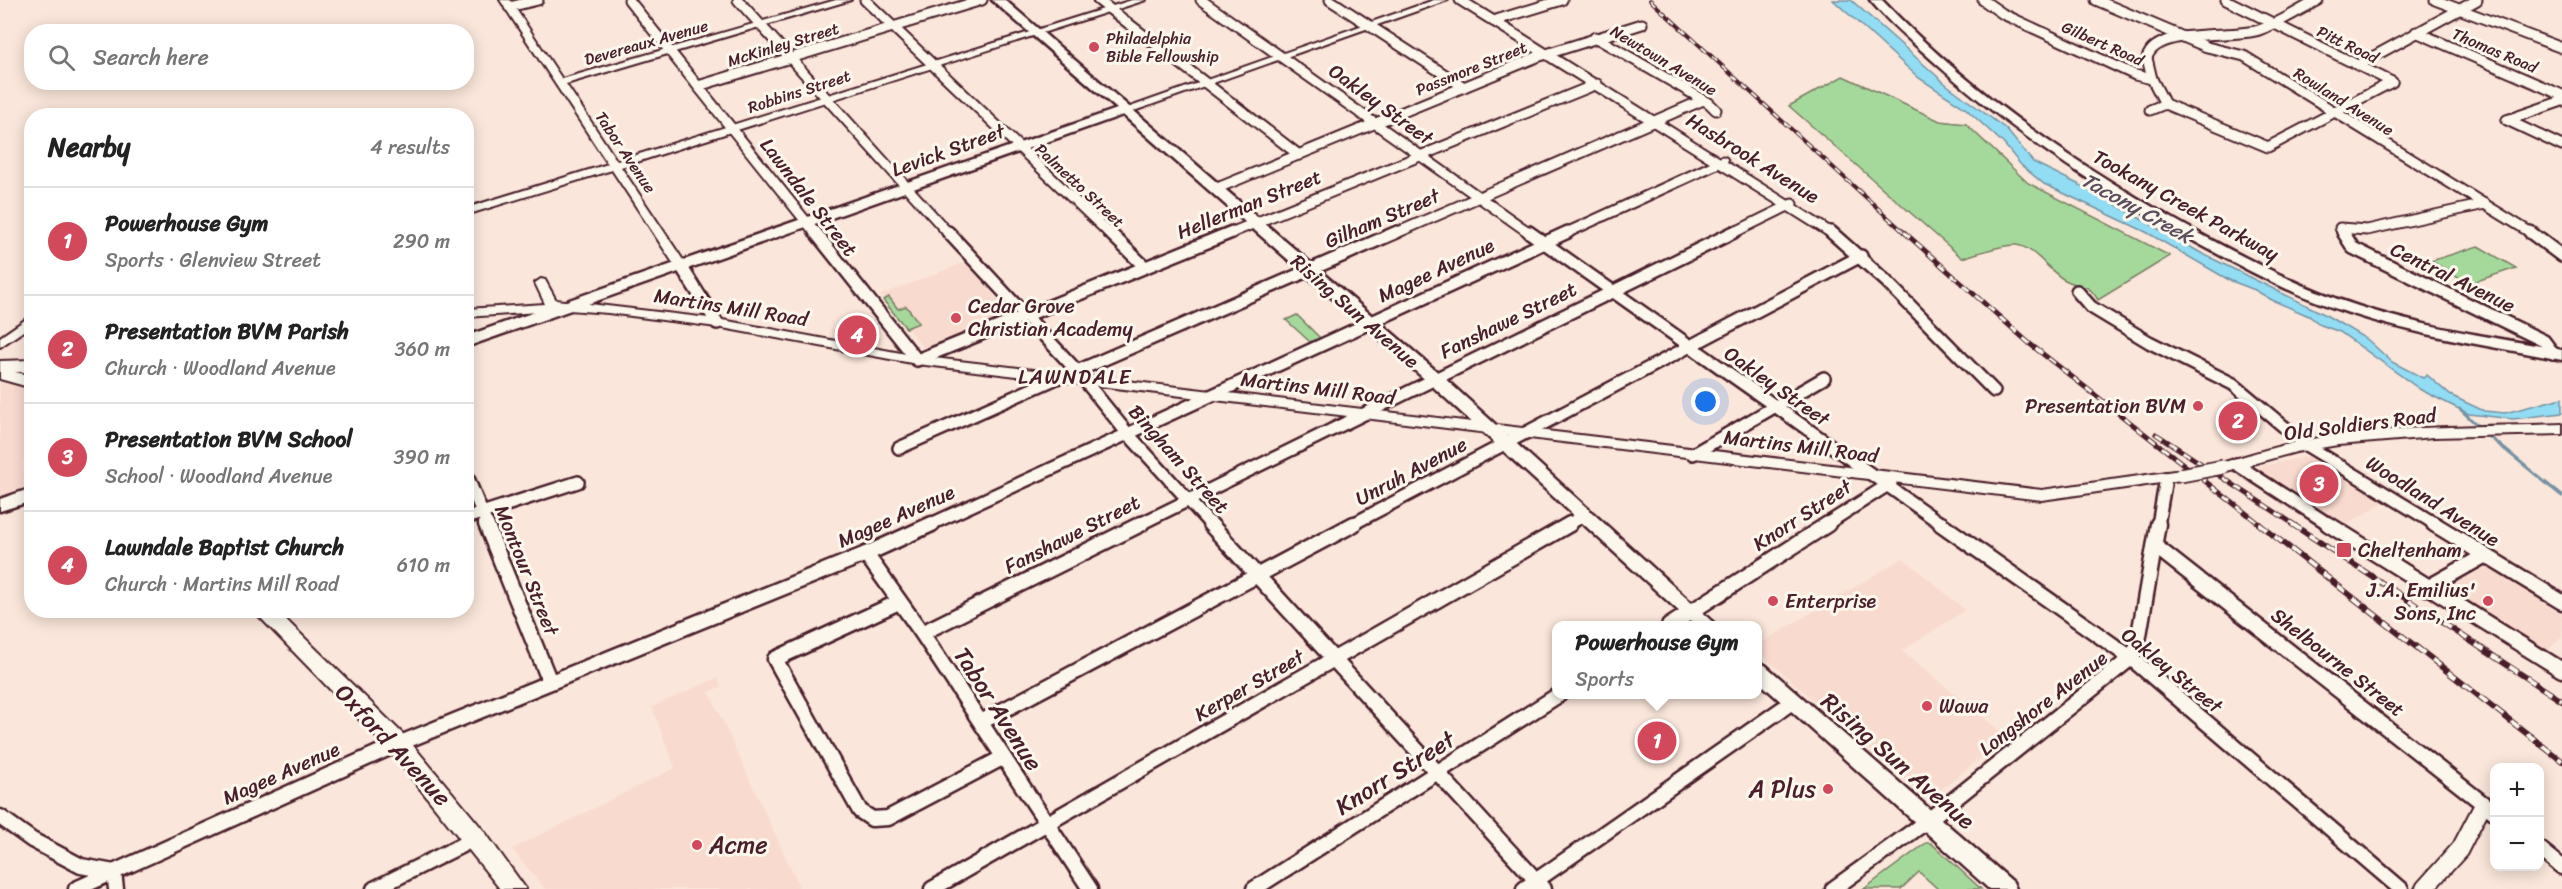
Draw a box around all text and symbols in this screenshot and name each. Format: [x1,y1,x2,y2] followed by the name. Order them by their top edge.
[581,11,712,74] street label: Devereaux Avenue
[2057,12,2150,75] street label: Gilbert Road
[724,14,843,75] street label: McKinley Street
[1605,17,1723,104] street label: Newtown Avenue
[2312,17,2385,73] street label: Pitt Road
[2447,19,2544,82] street label: Thomas Road
[24,24,474,90] search box
[1106,24,1219,71] place label: Philadelphia Bible Fellowship
[1411,33,1531,104] street label: Passmore Street
[93,38,209,77] text: Search here
[1087,40,1101,54] marker: Philadelphia Bible Fellowship
[45,41,78,74] icon: search
[1321,54,1441,155] street label: Oakley Street
[2288,59,2400,144] street label: Rowland Avenue
[744,61,854,122] street label: Robbins Street
[1679,103,1827,214] street label: Hasbrook Avenue
[587,105,664,199] street label: Tabor Avenue
[887,113,1011,187] street label: Levick Street
[48,124,130,170] text: Nearby
[370,130,450,165] text: 4 results
[751,130,867,265] street label: Lawndale Street
[1028,136,1131,235] street label: Palmetto Street
[2086,140,2286,272] street label: Tookany Creek Parkway
[1171,159,1327,250] street label: Hellerman Street
[2074,162,2202,256] water label: Tacony Creek
[1319,178,1446,258] street label: Gilham Street
[105,204,268,243] text: Powerhouse Gym
[63,224,72,259] text: 1
[393,224,450,259] text: 290 m
[1372,228,1501,313] street label: Magee Avenue
[2384,232,2521,323] street label: Central Avenue
[105,243,321,278] text: Sports · Glenview Street
[1282,245,1427,378] street label: Rising Sun Avenue
[1434,272,1583,369] street label: Fanshawe Street
[651,278,812,337] street label: Martins Mill Road
[968,289,1133,347] place label: Cedar Grove Christian Academy
[949,311,963,325] marker: Cedar Grove Christian Academy
[105,312,349,351] text: Presentation BVM Parish
[838,312,876,358] pin: 4
[62,332,73,367] text: 2
[394,332,450,367] text: 360 m
[1716,337,1838,436] street label: Oakley Street
[105,351,336,386] text: Church · Woodland Avenue
[1018,358,1132,396] district label: LAWNDALE
[1239,362,1399,416] street label: Martins Mill Road
[1691,387,1720,416] your location
[2025,389,2186,424] place label: Presentation BVM
[1119,396,1238,523] street label: Bingham Street
[2218,398,2258,444] pin: 2
[2282,398,2440,451] street label: Old Soldiers Road
[2191,399,2205,413] marker: Presentation BVM
[105,420,353,459] text: Presentation BVM School
[1722,420,1882,474] street label: Martins Mill Road
[1349,427,1474,516] street label: Unruh Avenue
[62,440,73,475] text: 3
[394,440,450,475] text: 390 m
[2359,446,2507,557] street label: Woodland Avenue
[105,459,332,494] text: School · Woodland Avenue
[2300,462,2338,506] pin: 3
[1745,470,1860,561] street label: Knorr Street
[832,475,961,558] street label: Magee Avenue
[998,485,1147,584] street label: Fanshawe Street
[484,499,569,642] street label: Montour Street
[105,528,344,567] text: Lawndale Baptist Church
[2358,533,2462,568] place label: Cheltenham
[2335,541,2353,559] marker: Cheltenham
[61,548,74,583] text: 4
[397,548,450,583] text: 610 m
[105,567,339,602] text: Church · Martins Mill Road
[2366,573,2476,631] place label: J.A. Emilius' Sons, Inc
[1785,584,1877,619] place label: Enterprise
[1766,594,1780,608] marker: Enterprise
[2481,594,2495,608] marker: J.A. Emilius' Sons, Inc
[2263,599,2413,726] street label: Shelbourne Street
[2113,618,2231,723] street label: Oakley Street
[1552,621,1762,699] popup
[1575,623,1739,662] text: Powerhouse Gym
[942,638,1054,780] street label: Tabor Avenue
[1188,639,1312,731] street label: Kerper Street
[1971,641,2116,765] street label: Longshore Avenue
[1575,662,1634,697] text: Sports
[324,673,462,817] street label: Oxford Avenue
[1811,682,1985,841] street label: Rising Sun Avenue
[1939,689,1989,724] place label: Wawa
[1920,699,1934,713] marker: Wawa
[1638,718,1676,764] pin: 1
[1326,719,1465,827] street label: Knorr Street
[217,732,346,815] street label: Magee Avenue
[2490,763,2544,871] map controls
[2490,763,2544,817] button: +
[1748,768,1816,810] place label: A Plus
[1821,782,1835,796] marker: A Plus
[2490,817,2544,871] button: −
[708,824,768,866] place label: Acme
[690,838,704,852] marker: Acme

